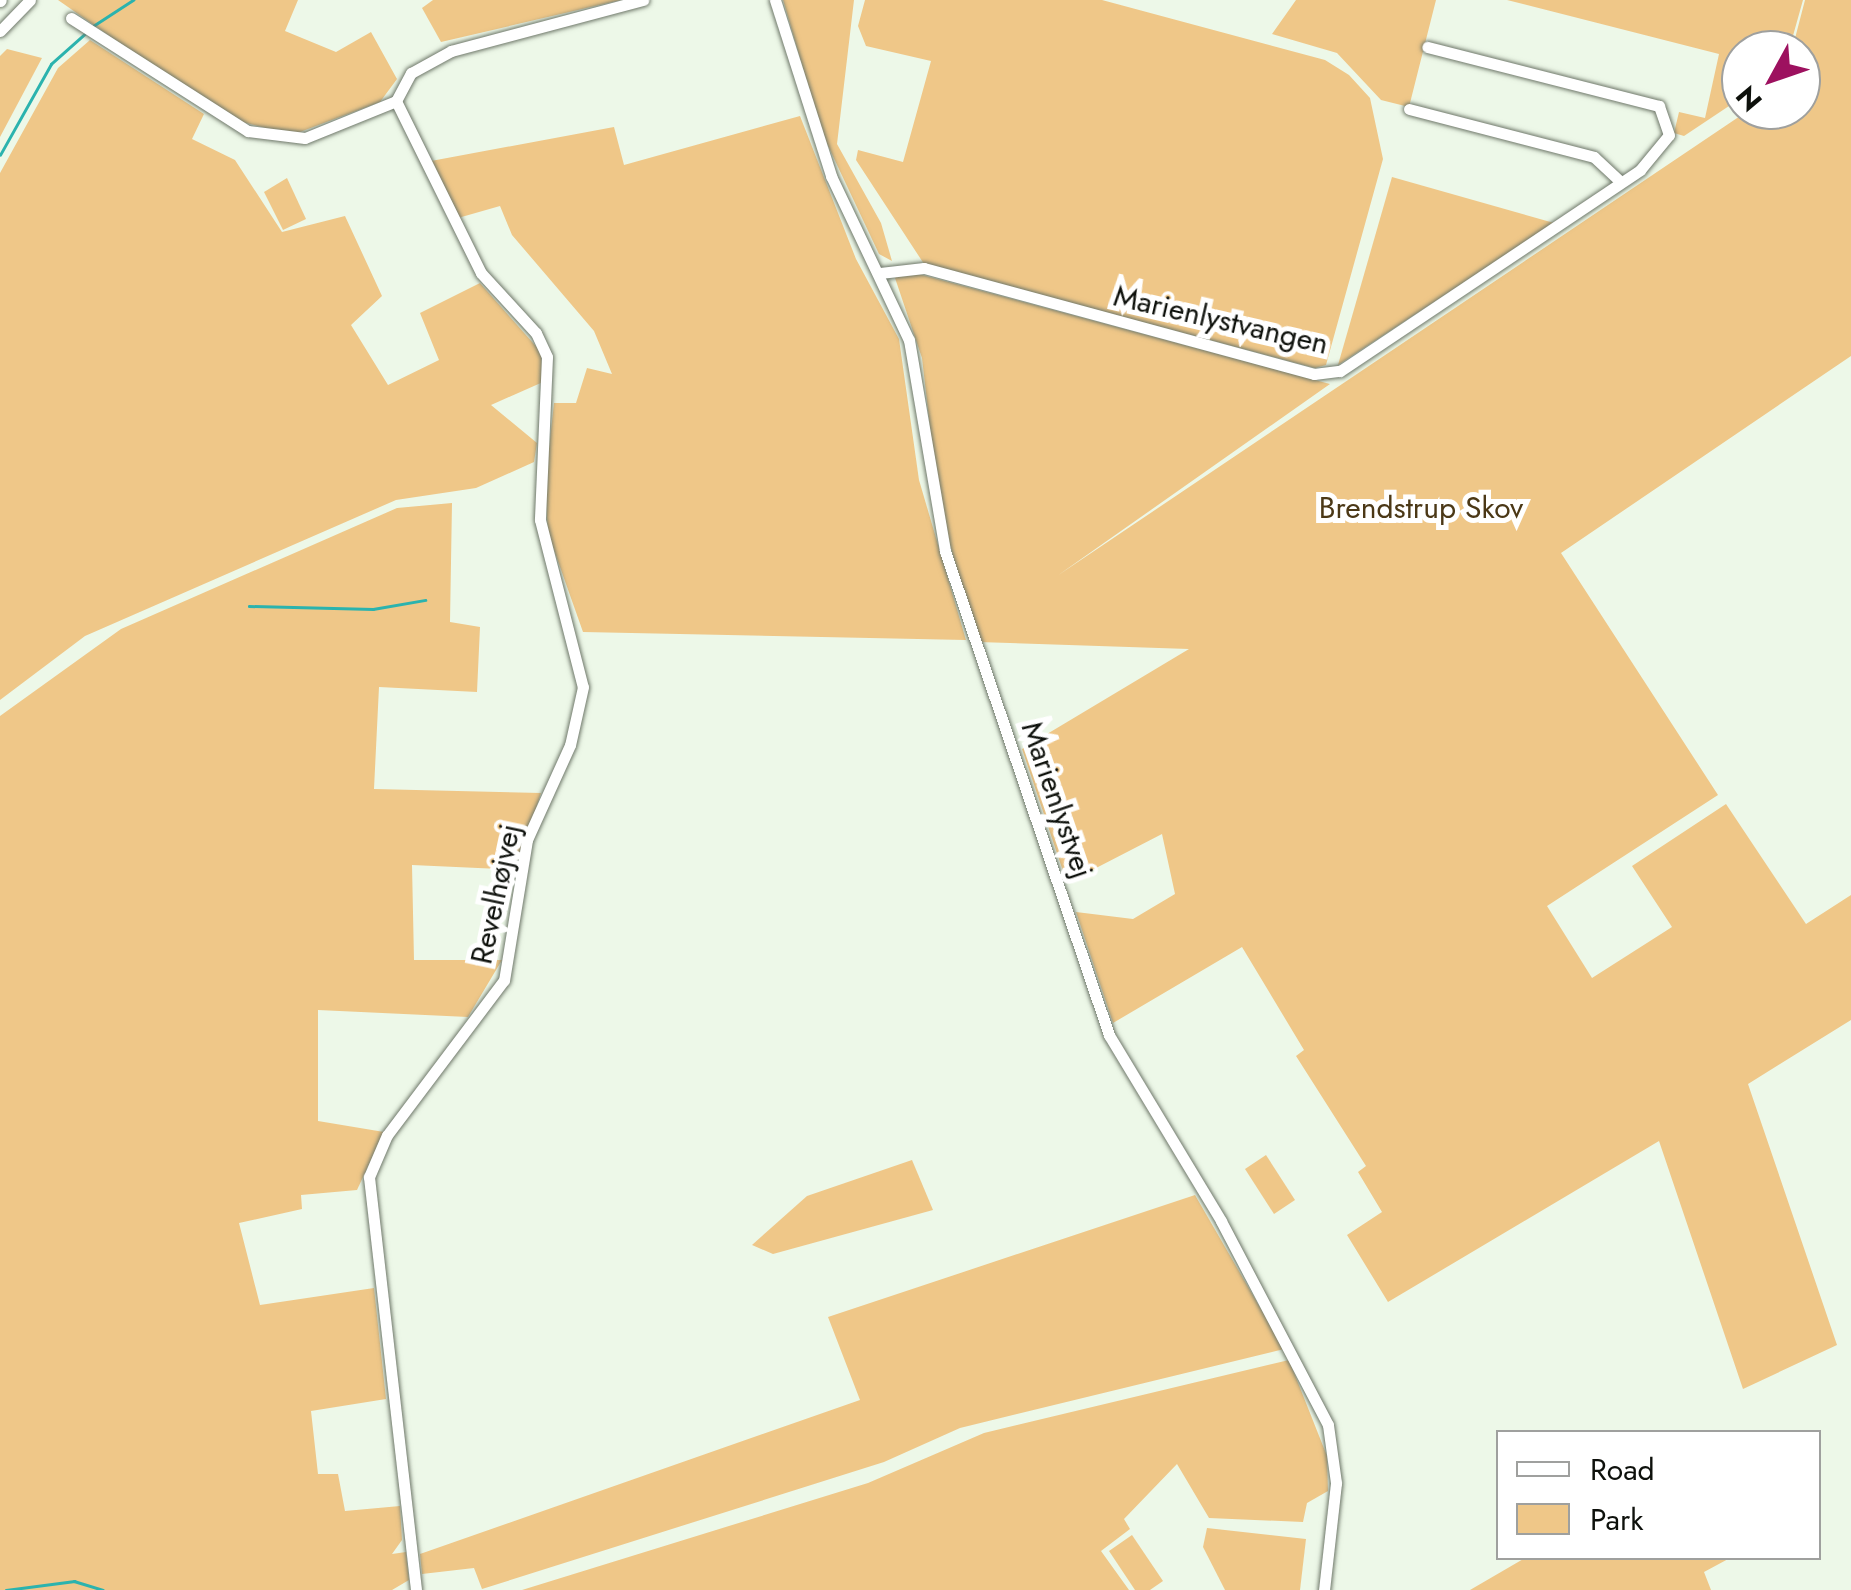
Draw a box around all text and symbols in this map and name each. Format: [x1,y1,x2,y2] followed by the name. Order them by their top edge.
[1721,30,1821,130] north arrow
[1726,77,1772,120] text: N
[1110,278,1332,362] street label: Marienlystvangen
[1319,490,1523,526] park label: Brendstrup Skov
[1013,717,1101,883] street label: Marienlystvej
[464,821,528,967] street label: Revelhøjvej
[1496,1430,1821,1560] legend
[1590,1448,1655,1491] text: Road
[1590,1498,1643,1541] text: Park

